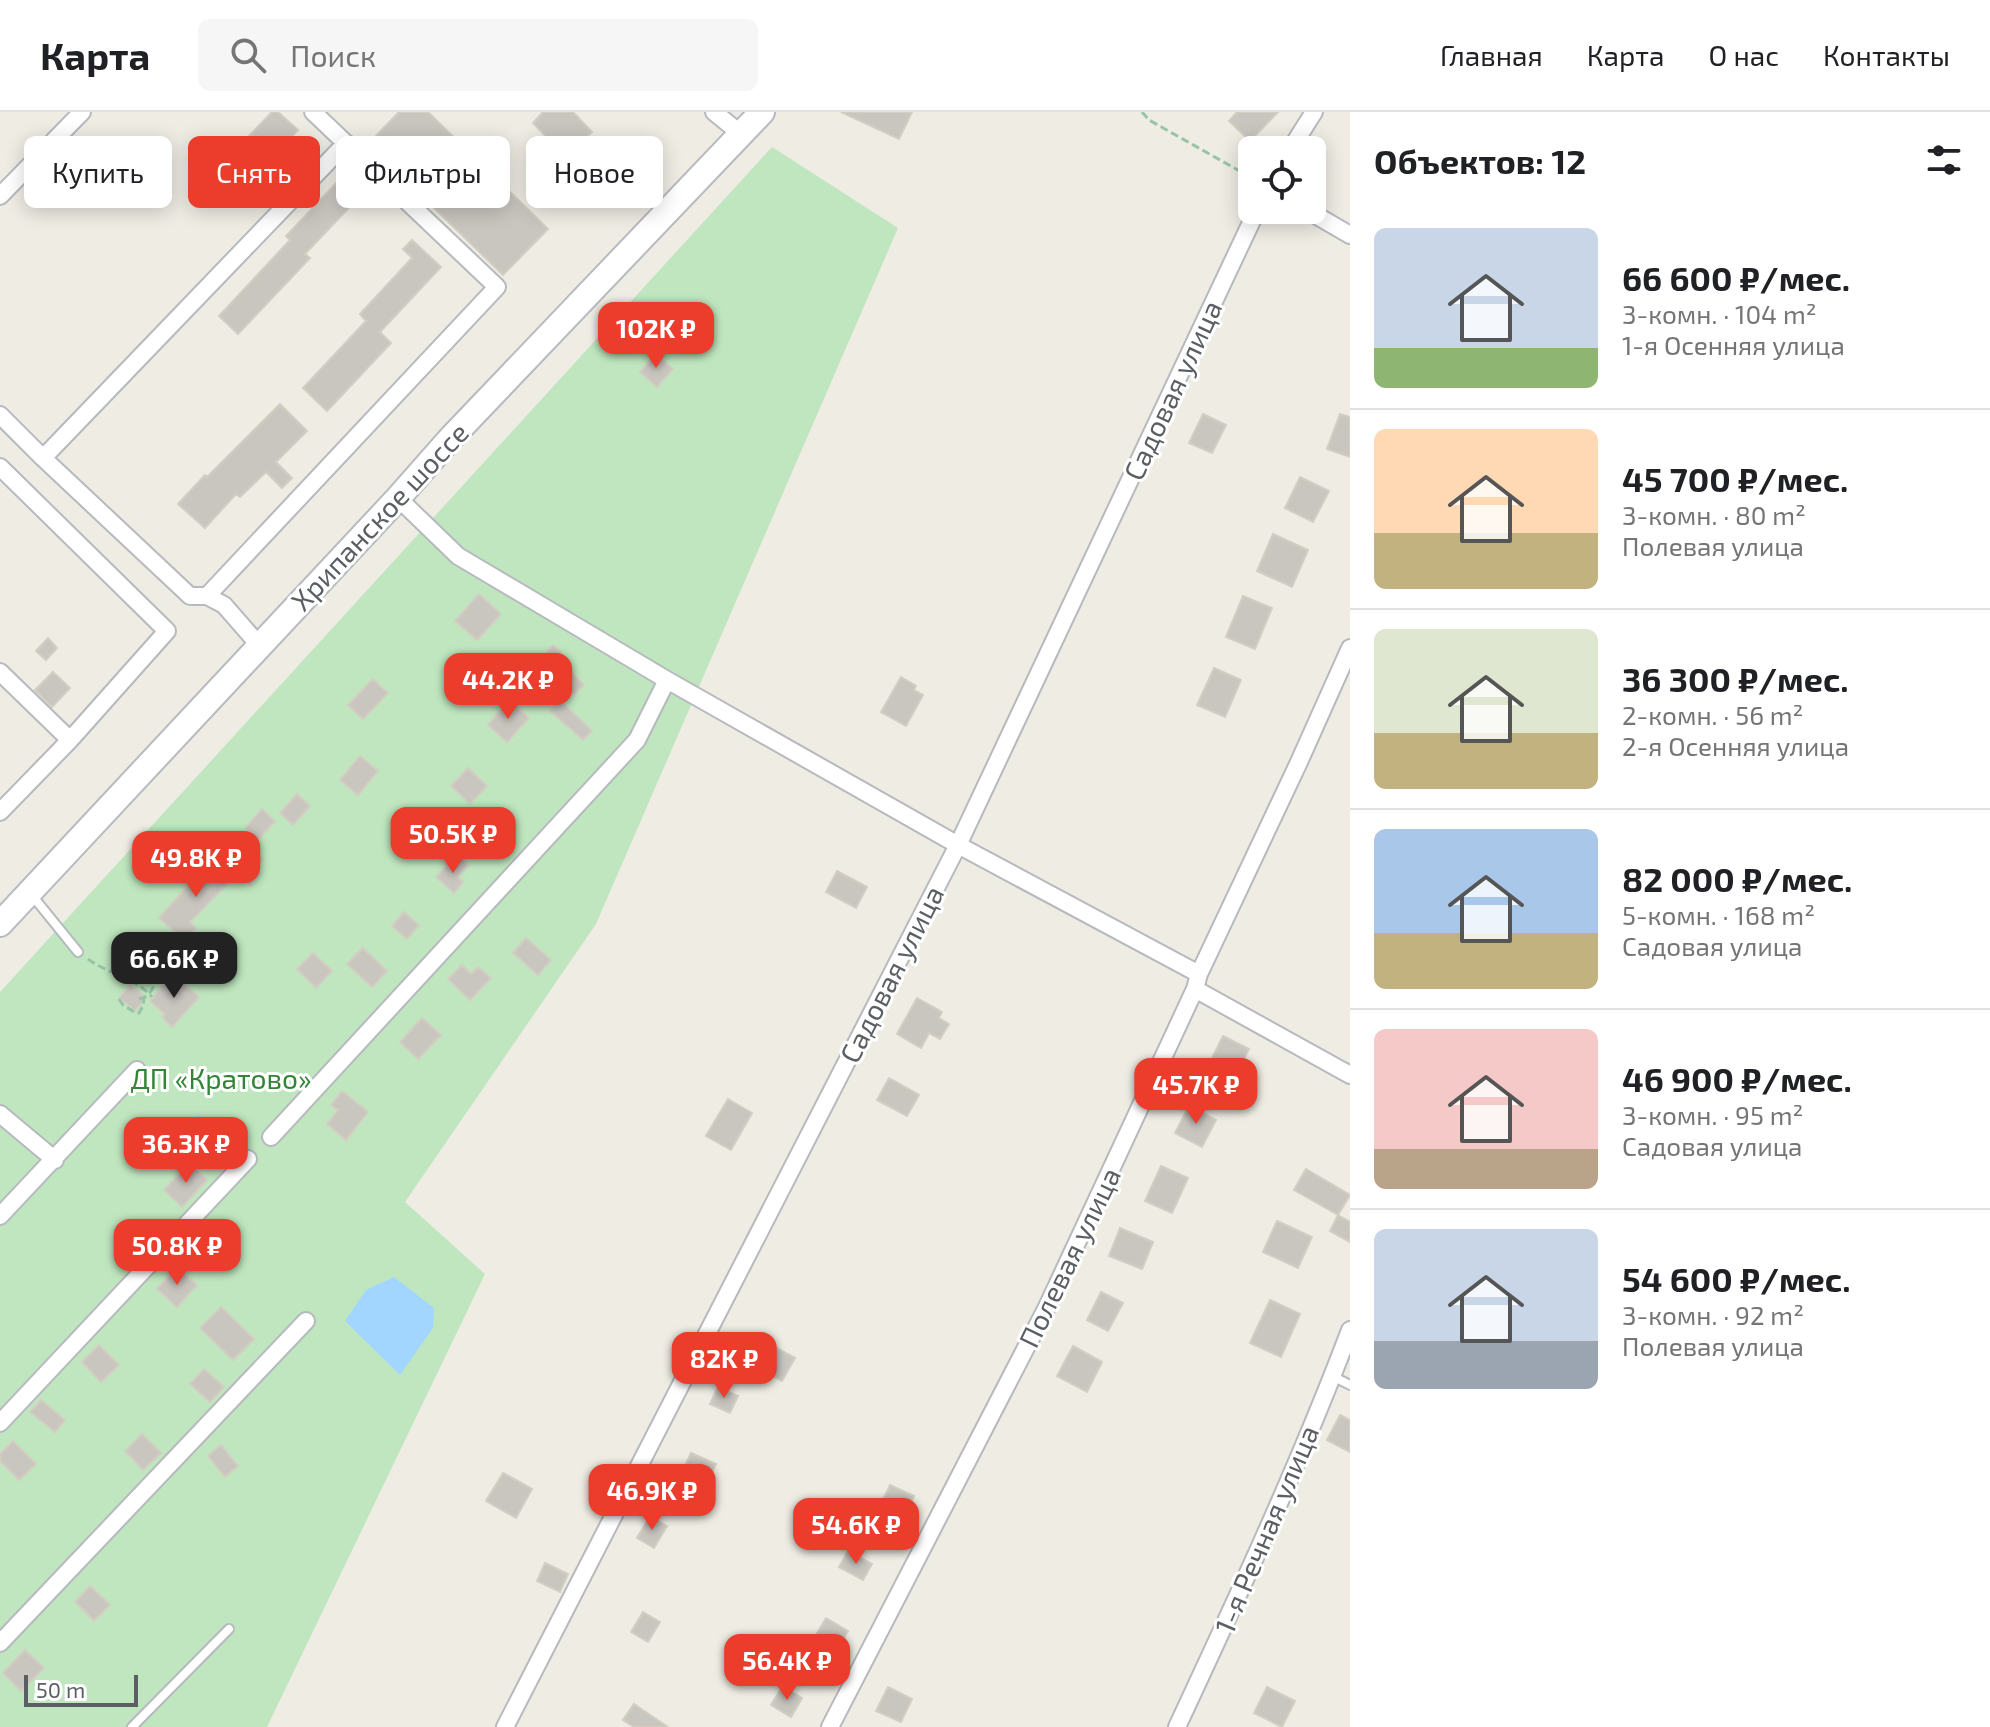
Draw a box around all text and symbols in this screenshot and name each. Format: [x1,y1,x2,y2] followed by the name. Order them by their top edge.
[198,19,758,91] search box
[40,32,150,78] text: Карта
[226,33,270,77] icon: search
[290,37,376,73] text: Поиск
[1440,38,1543,72] text: Главная
[1587,38,1665,72] text: Карта
[1709,38,1779,72] text: О нас
[1823,38,1950,72] text: Контакты
[24,136,172,208] chip: Купить
[188,136,320,208] chip: Снять
[336,136,510,208] chip: Фильтры
[526,136,663,208] chip: Новое
[1238,136,1326,224] map controls
[1238,136,1326,224] button: locate
[1922,138,1966,182] icon: filters
[1374,140,1586,181] text: Объектов: 12
[1622,257,1850,298] text: 66 600 ₽/мес.
[1438,260,1534,356] icon: home
[1116,295,1228,485] street label: Садовая улица
[1622,298,1816,329] text: 3-комн. · 104 m²
[591,302,721,370] pin: 102K ₽
[616,312,696,343] text: 102K ₽
[1622,329,1845,360] text: 1-я Осенняя улица
[283,415,475,617] street label: Хрипанское шоссе
[1622,458,1848,499] text: 45 700 ₽/мес.
[1438,461,1534,557] icon: home
[1622,499,1806,530] text: 3-комн. · 80 m²
[1622,530,1804,561] text: Полевая улица
[434,653,582,721] pin: 44.2K ₽
[1622,658,1849,699] text: 36 300 ₽/мес.
[1438,661,1534,757] icon: home
[462,663,554,694] text: 44.2K ₽
[1622,699,1803,730] text: 2-комн. · 56 m²
[1622,730,1849,761] text: 2-я Осенняя улица
[379,807,527,875] pin: 50.5K ₽
[409,817,497,848] text: 50.5K ₽
[122,831,270,899] pin: 49.8K ₽
[150,841,242,872] text: 49.8K ₽
[1622,858,1852,899] text: 82 000 ₽/мес.
[1438,861,1534,957] icon: home
[832,880,950,1068] street label: Садовая улица
[1622,899,1815,930] text: 5-комн. · 168 m²
[1622,930,1802,961] text: Садовая улица
[100,932,248,1000] pin: 66.6K ₽
[129,942,219,973] text: 66.6K ₽
[1122,1058,1270,1126] pin: 45.7K ₽
[1622,1058,1852,1099] text: 46 900 ₽/мес.
[130,1061,312,1095] park label: ДП «Кратово»
[1438,1061,1534,1157] icon: home
[1152,1068,1240,1099] text: 45.7K ₽
[1622,1099,1803,1130] text: 3-комн. · 95 m²
[112,1117,260,1185] pin: 36.3K ₽
[142,1127,230,1158] text: 36.3K ₽
[1622,1130,1802,1161] text: Садовая улица
[1011,1161,1127,1353] street label: Полевая улица
[103,1219,251,1287] pin: 50.8K ₽
[132,1229,222,1260] text: 50.8K ₽
[1622,1258,1850,1299] text: 54 600 ₽/мес.
[1438,1261,1534,1357] icon: home
[1622,1299,1804,1330] text: 3-комн. · 92 m²
[1622,1330,1804,1361] text: Полевая улица
[668,1332,780,1400] pin: 82K ₽
[690,1342,758,1373] text: 82K ₽
[1207,1420,1325,1638] street label: 1-я Речная улица
[578,1464,726,1532] pin: 46.9K ₽
[607,1474,697,1505] text: 46.9K ₽
[782,1498,930,1566] pin: 54.6K ₽
[811,1508,901,1539] text: 54.6K ₽
[713,1634,861,1702] pin: 56.4K ₽
[742,1644,832,1675] text: 56.4K ₽
[24,1671,138,1707] scale bar
[36,1676,85,1702] text: 50 m

